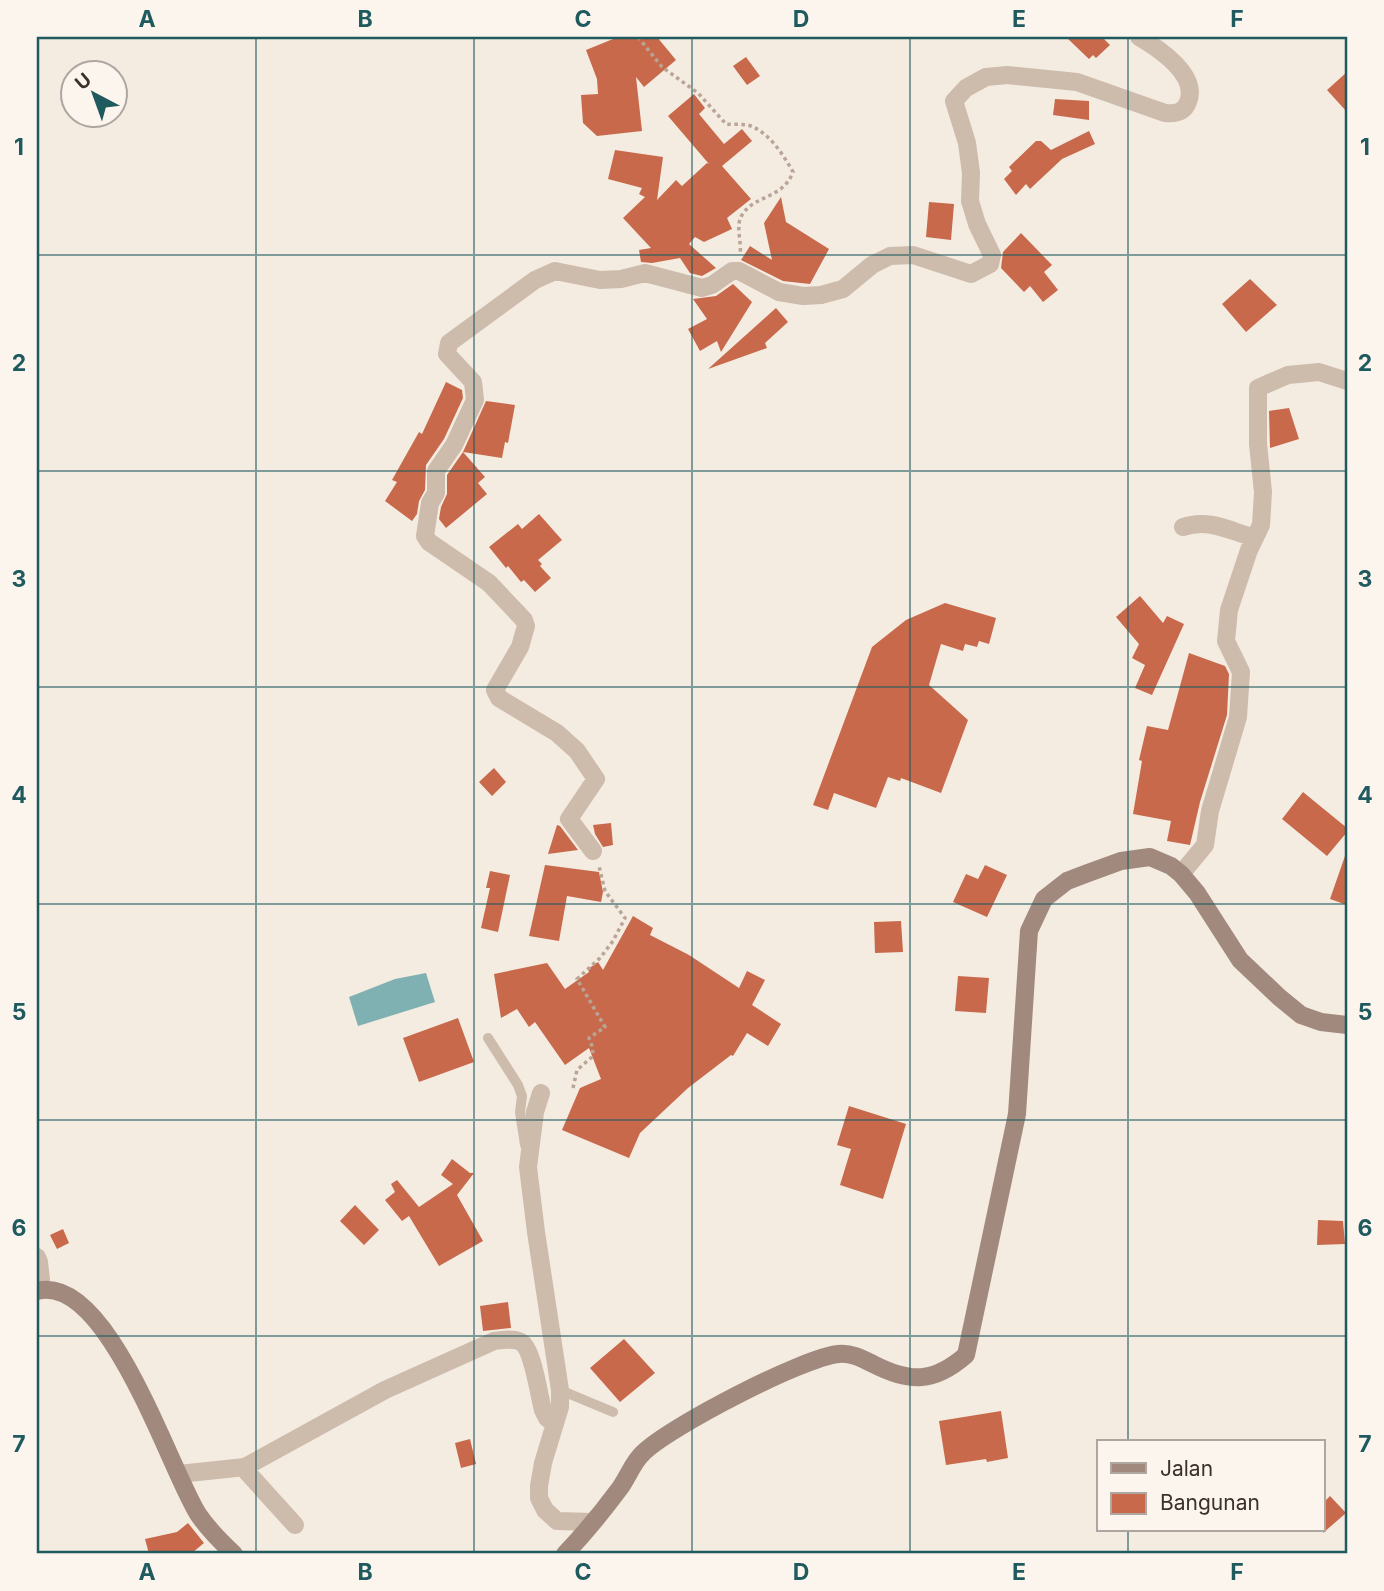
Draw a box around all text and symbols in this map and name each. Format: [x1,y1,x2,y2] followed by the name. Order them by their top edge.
[138,5,156,33] text: A
[357,5,373,33] text: B
[574,5,592,33] text: C
[793,5,809,33] text: D
[1012,5,1026,33] text: E
[1230,5,1244,33] text: F
[60,60,130,130] north arrow
[70,68,96,95] text: U
[14,133,24,161] text: 1
[1360,133,1370,161] text: 1
[12,349,26,377] text: 2
[1358,349,1372,377] text: 2
[12,565,26,593] text: 3
[1358,565,1372,593] text: 3
[11,781,27,809] text: 4
[1357,781,1373,809] text: 4
[12,998,26,1026] text: 5
[1358,998,1372,1026] text: 5
[12,1214,26,1242] text: 6
[1358,1214,1372,1242] text: 6
[12,1430,26,1458] text: 7
[1358,1430,1372,1458] text: 7
[1097,1440,1324,1532] legend
[1160,1456,1213,1481] text: Jalan
[1160,1490,1260,1515] text: Bangunan
[138,1558,156,1586] text: A
[357,1558,373,1586] text: B
[574,1558,592,1586] text: C
[793,1558,809,1586] text: D
[1012,1558,1026,1586] text: E
[1230,1558,1244,1586] text: F

